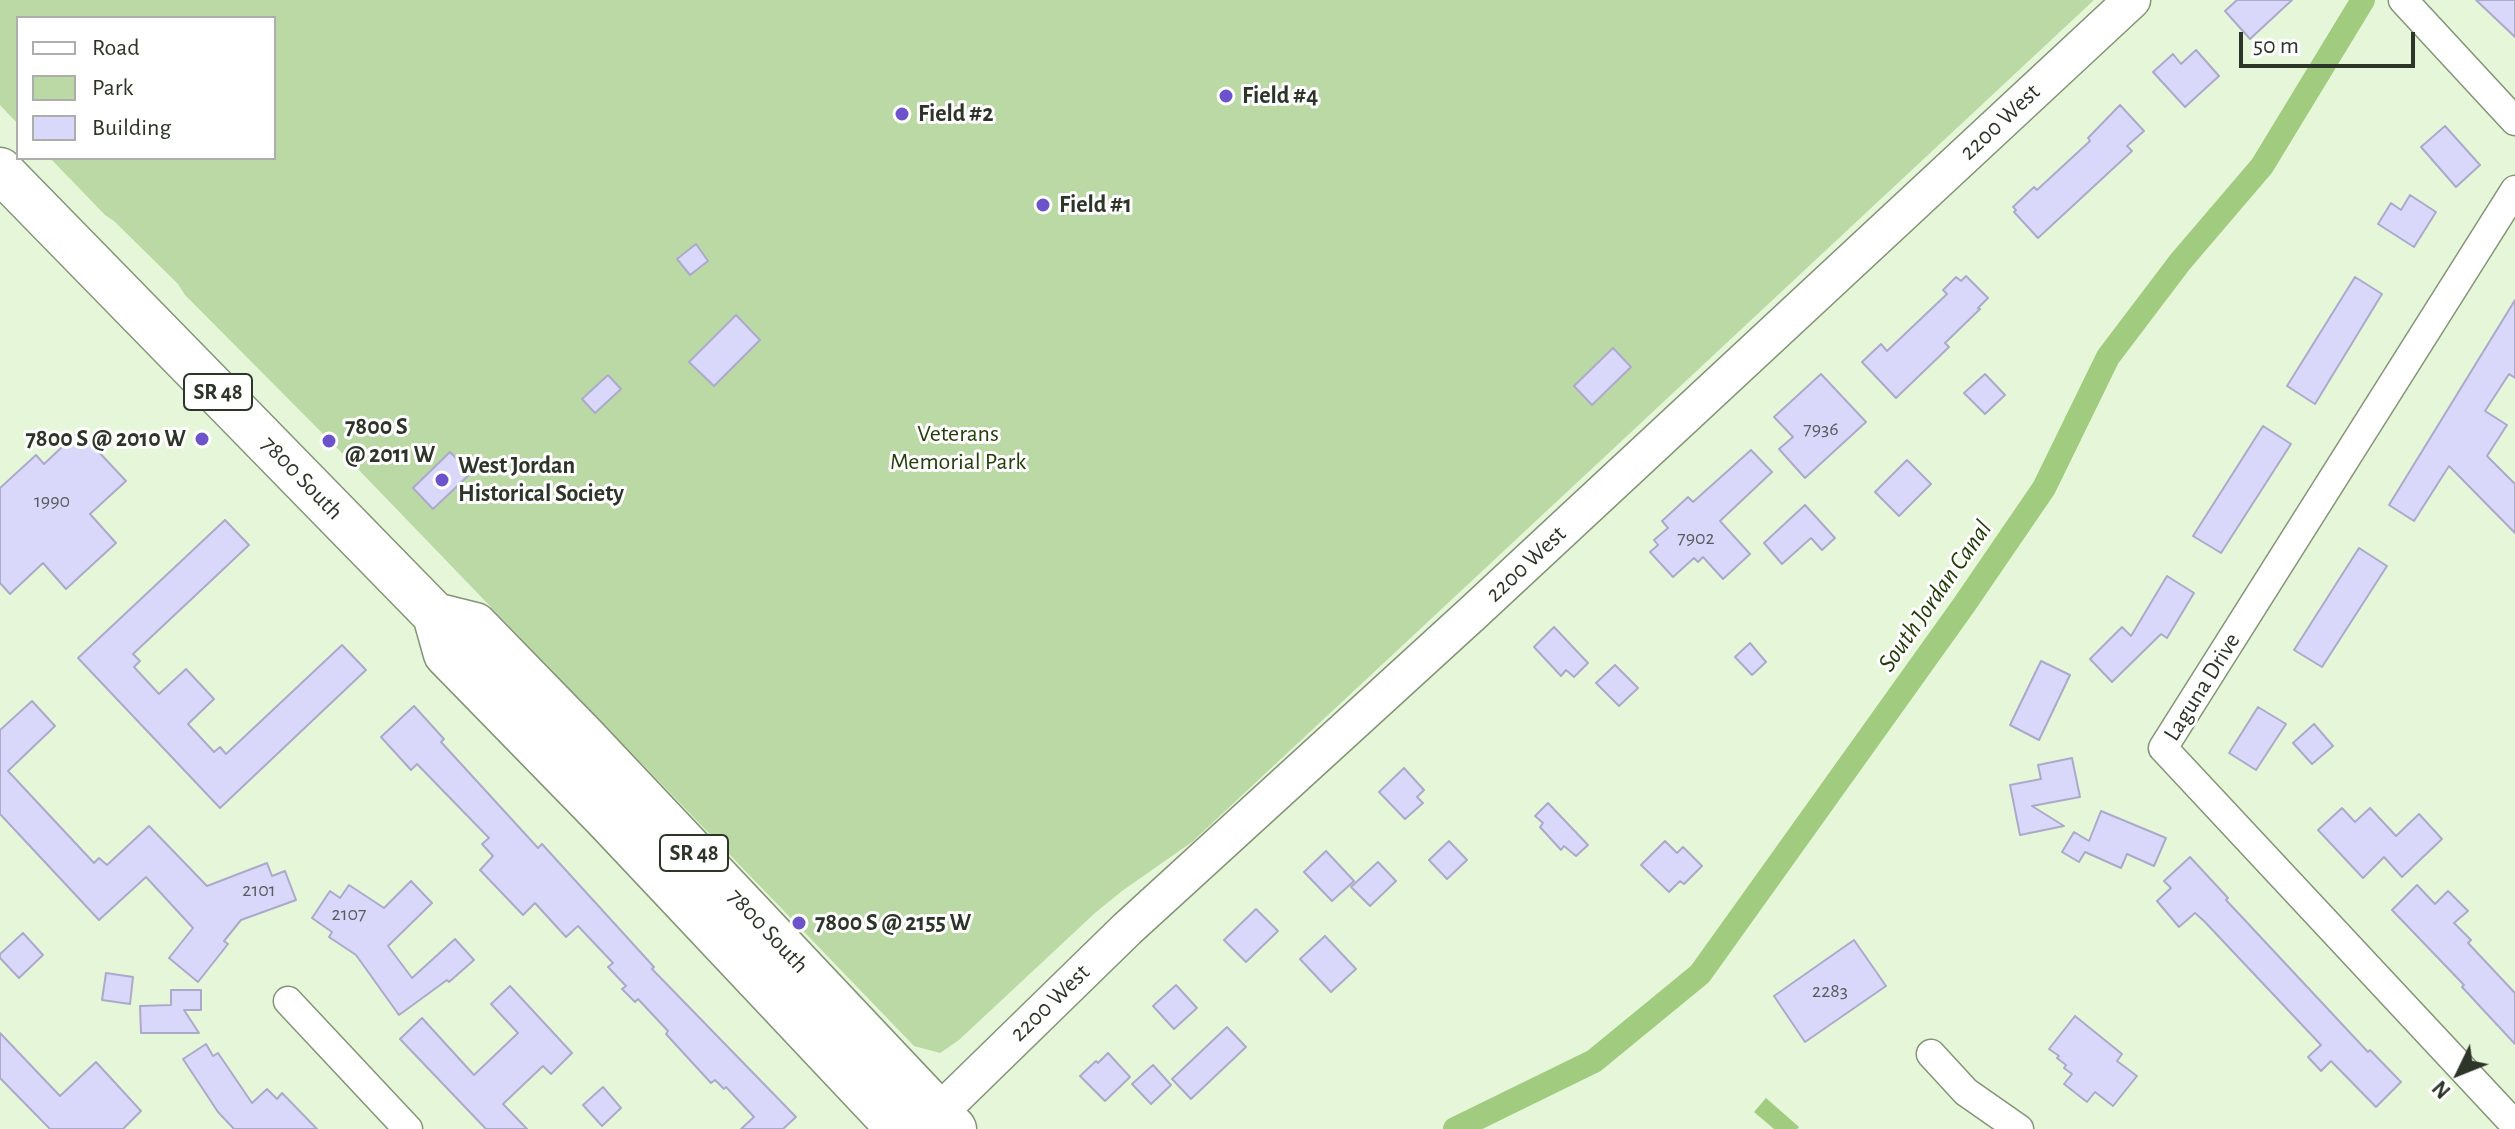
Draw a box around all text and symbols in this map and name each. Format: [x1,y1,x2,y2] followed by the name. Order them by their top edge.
[16,16,276,160] legend
[2243,16,2419,66] scale bar
[2253,34,2299,58] text: 50 m
[92,36,140,60] text: Road
[92,76,133,100] text: Park
[1954,78,2046,166] street label: 2200 West
[1242,82,1318,110] place label: Field #4
[1217,87,1235,105] marker: Field #4
[918,100,993,128] place label: Field #2
[893,105,911,123] marker: Field #2
[92,116,171,140] text: Building
[1059,191,1132,219] place label: Field #1
[1034,196,1052,214] marker: Field #1
[184,374,252,410] road number: SR 48
[345,413,435,469] place label: 7800 S @ 2011 W
[1803,417,1839,441] house number: 7936
[890,420,1026,476] park label: Veterans Memorial Park
[25,425,186,453] place label: 7800 S @ 2010 W
[193,430,211,448] marker: 7800 S @ 2010 W
[255,430,349,526] street label: 7800 South
[320,432,338,450] marker: 7800 S @ 2011 W
[458,452,624,508] place label: West Jordan Historical Society
[433,471,451,489] marker: West Jordan Historical Society
[34,489,70,513] house number: 1990
[1871,514,1999,678] water label: South Jordan Canal
[1480,520,1572,608] street label: 2200 West
[1677,526,1715,550] house number: 7902
[2157,628,2247,746] street label: Laguna Drive
[660,835,728,871] road number: SR 48
[242,878,276,902] house number: 2101
[721,883,815,979] street label: 7800 South
[332,902,366,926] house number: 2107
[815,909,971,937] place label: 7800 S @ 2155 W
[790,914,808,932] marker: 7800 S @ 2155 W
[1004,958,1096,1048] street label: 2200 West
[1812,979,1848,1003] house number: 2283
[2419,1033,2499,1113] north arrow
[2428,1076,2455,1102] text: N

